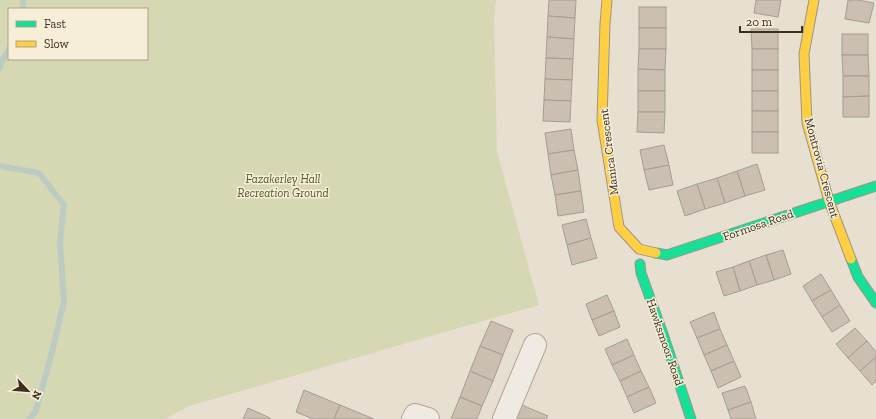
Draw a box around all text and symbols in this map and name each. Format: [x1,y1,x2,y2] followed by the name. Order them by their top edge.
[8,8,148,60] legend
[740,8,802,34] scale bar
[746,15,773,29] text: 20 m
[44,17,67,31] text: Fast
[44,37,70,51] text: Slow
[597,108,621,196] street label: Manica Crescent
[802,116,842,220] street label: Montrovia Crescent
[237,172,329,200] park label: Fazakerley Hall Recreation Ground
[721,206,796,244] street label: Formosa Road
[644,297,687,388] street label: Hawksmoor Road
[8,371,48,411] north arrow
[29,389,44,402] text: N

